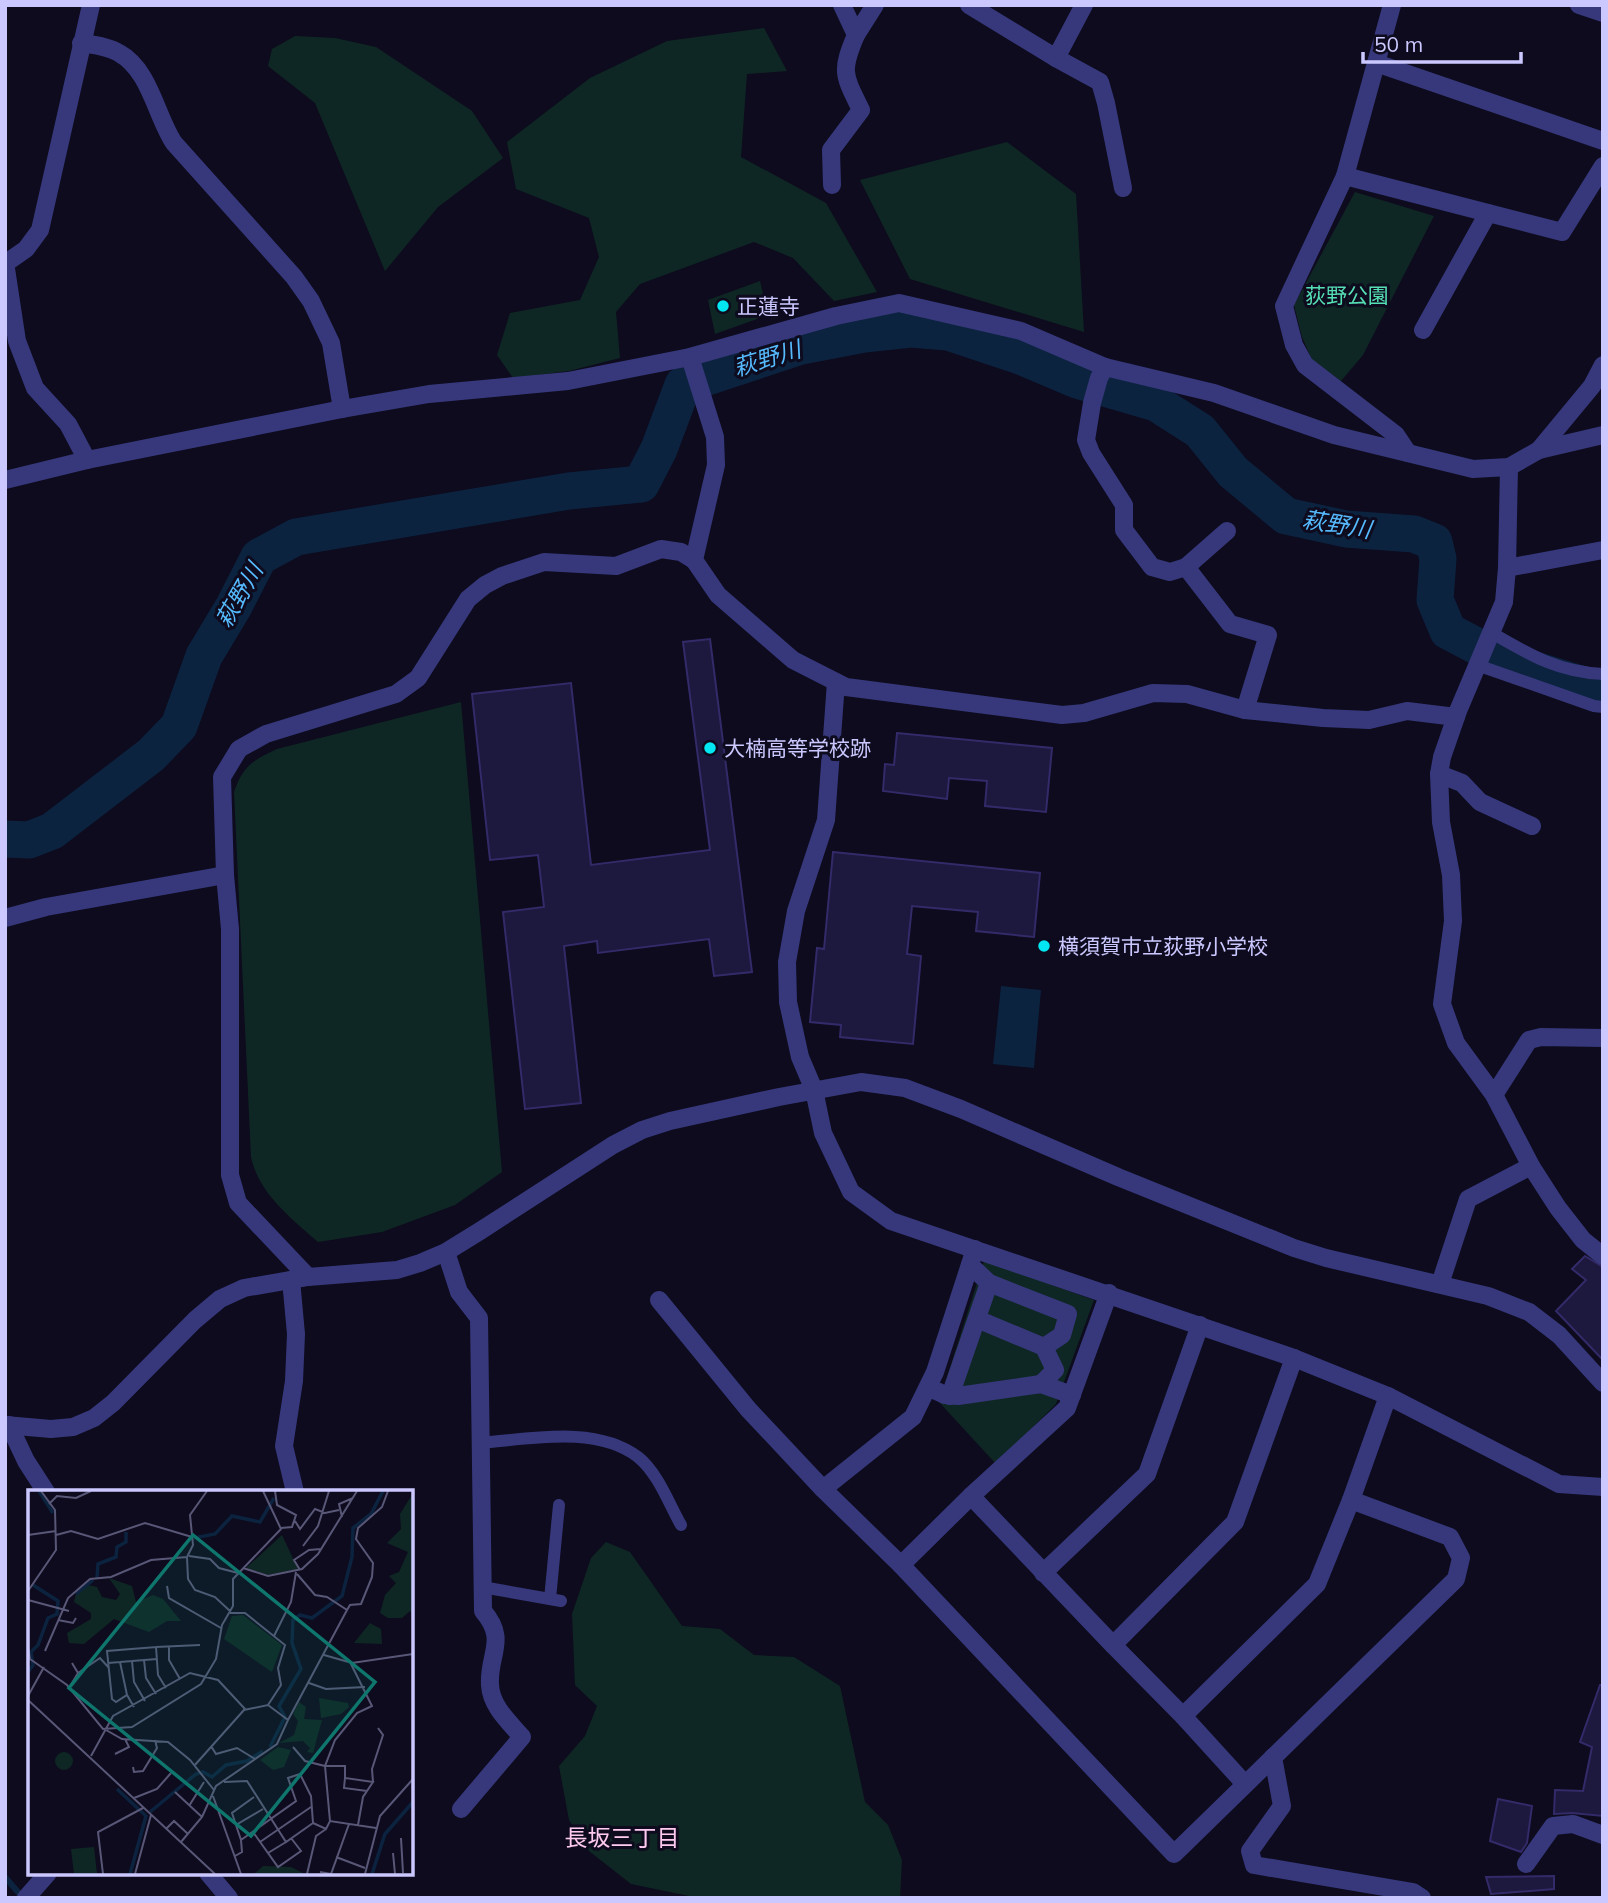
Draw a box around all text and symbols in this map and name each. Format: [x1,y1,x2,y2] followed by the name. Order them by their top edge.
[1363,21,1520,65] scale bar
[1374,31,1423,57] text: 50 m
[1305,282,1389,308] park label: 荻野公園
[737,293,800,319] place label: 正蓮寺
[715,298,731,314] marker: 正蓮寺
[730,333,807,382] water label: 萩野川
[1301,504,1376,544] water label: 萩野川
[209,555,270,632] water label: 萩野川
[724,735,871,761] place label: 大楠高等学校跡
[702,740,718,756] marker: 大楠高等学校跡
[1058,933,1268,959] place label: 横須賀市立荻野小学校
[1036,938,1052,954] marker: 横須賀市立荻野小学校
[28,1490,413,1875] inset map
[565,1823,680,1852] district label: 長坂三丁目

